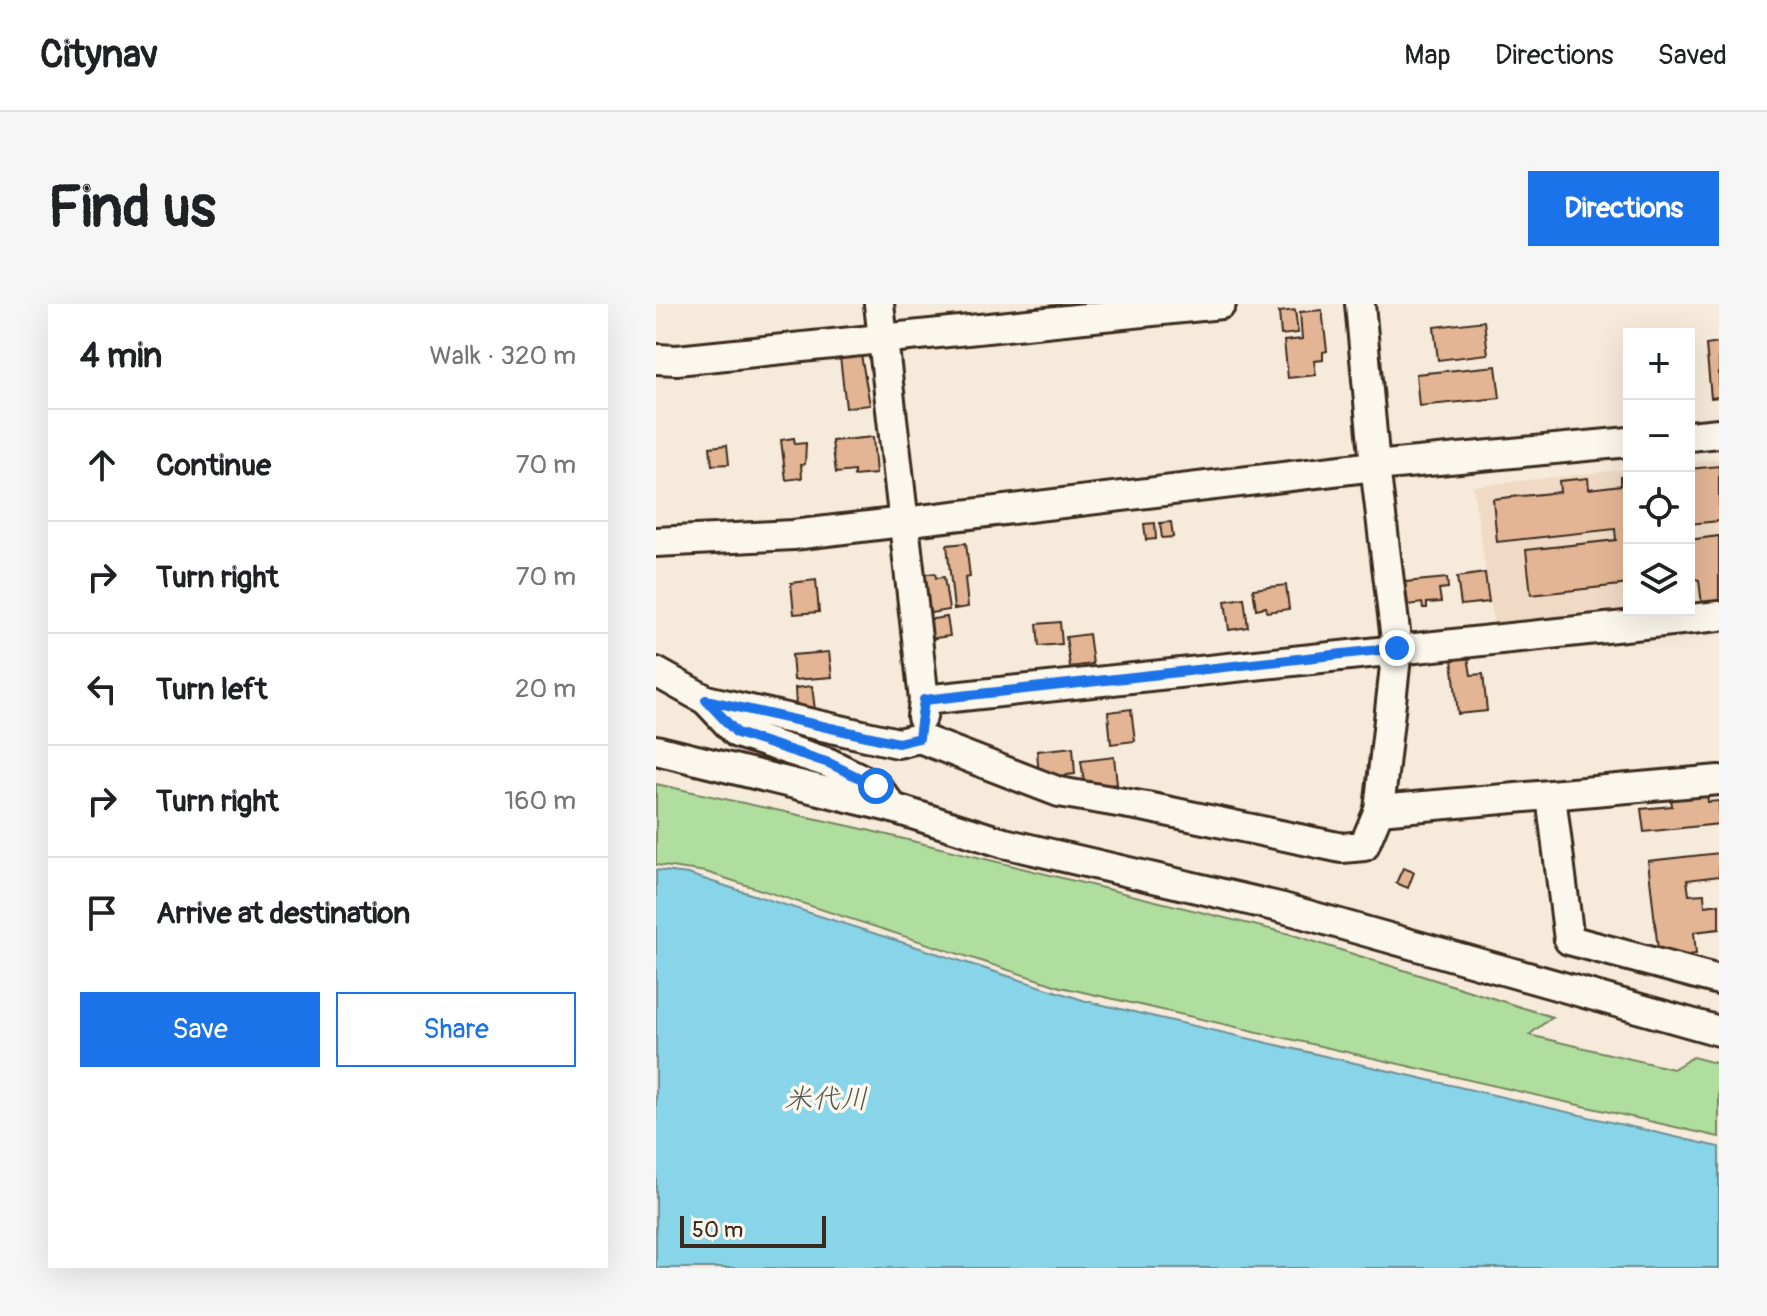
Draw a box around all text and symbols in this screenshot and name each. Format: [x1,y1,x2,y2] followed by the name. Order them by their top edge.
[40,31,158,79] text: Citynav
[1404,38,1451,73] text: Map
[1495,38,1614,73] text: Directions
[1658,38,1727,73] text: Saved
[1528,171,1719,246] button: Directions
[48,174,216,243] text: Find us
[1623,328,1695,616] map controls
[1623,328,1695,400] button: +
[80,335,162,378] text: 4 min
[429,340,576,372] text: Walk · 320 m
[1623,400,1695,472] button: −
[80,443,124,487] icon: ahead
[156,447,271,484] text: Continue
[516,449,576,481] text: 70 m
[1623,472,1695,544] button: locate
[1623,544,1695,616] button: layers
[80,555,124,599] icon: right
[156,559,279,596] text: Turn right
[516,561,576,593] text: 70 m
[1379,630,1415,666] route end
[80,667,124,711] icon: left
[156,671,267,708] text: Turn left
[515,673,576,705] text: 20 m
[858,768,894,804] route start
[80,779,124,823] icon: right
[156,783,279,820] text: Turn right
[504,785,576,817] text: 160 m
[80,891,124,935] icon: arrive
[156,895,410,932] text: Arrive at destination
[80,992,320,1067] button: Save
[336,992,576,1067] button: Share
[784,1082,868,1117] water label: 米代川
[680,1212,826,1248] scale bar
[692,1216,743,1244] text: 50 m

